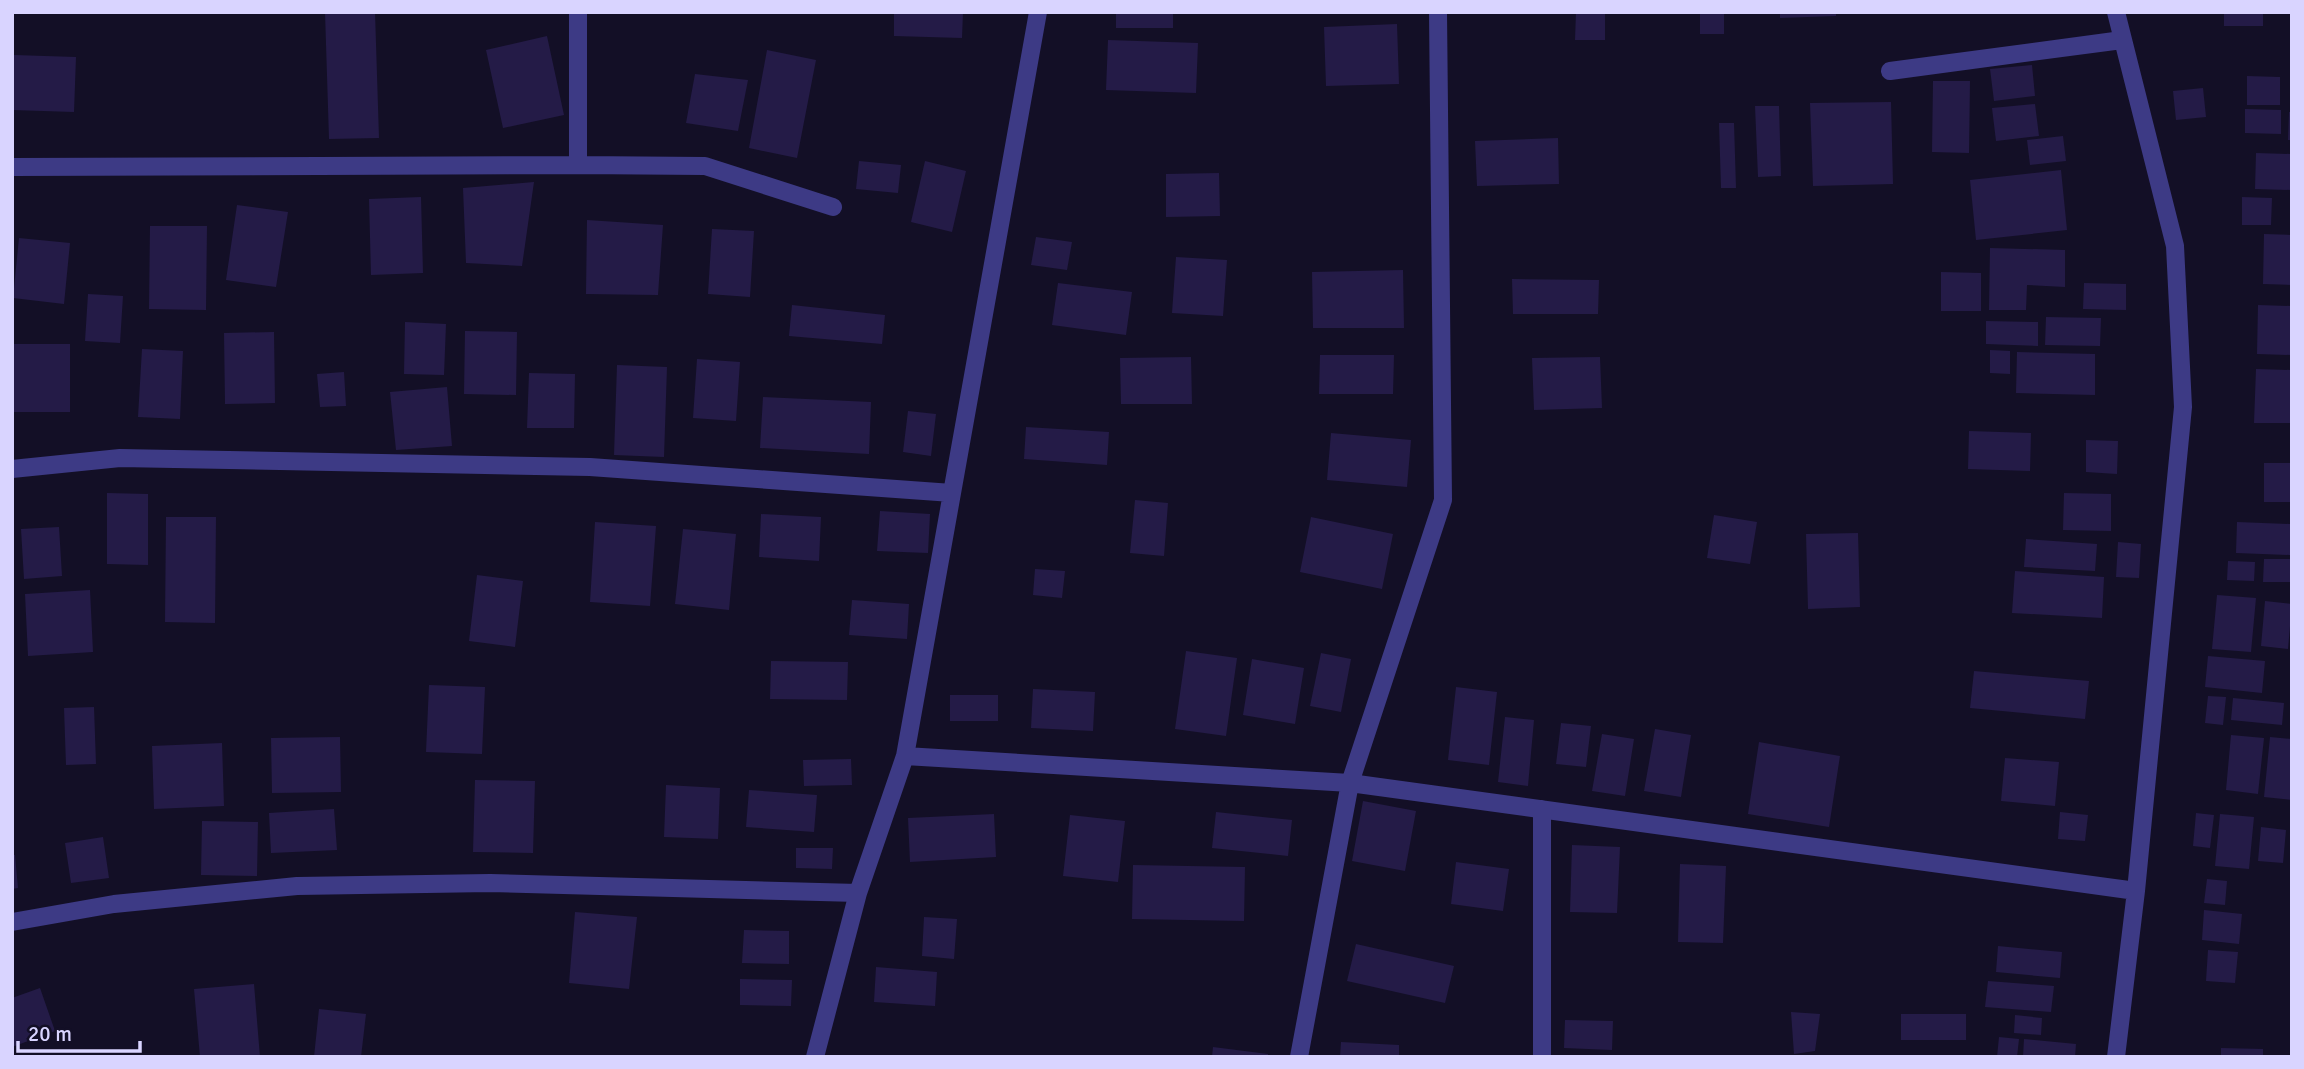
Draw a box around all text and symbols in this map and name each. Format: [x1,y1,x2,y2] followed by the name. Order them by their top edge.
[18,1010,140,1054] scale bar
[28,1021,72,1047] text: 20 m

